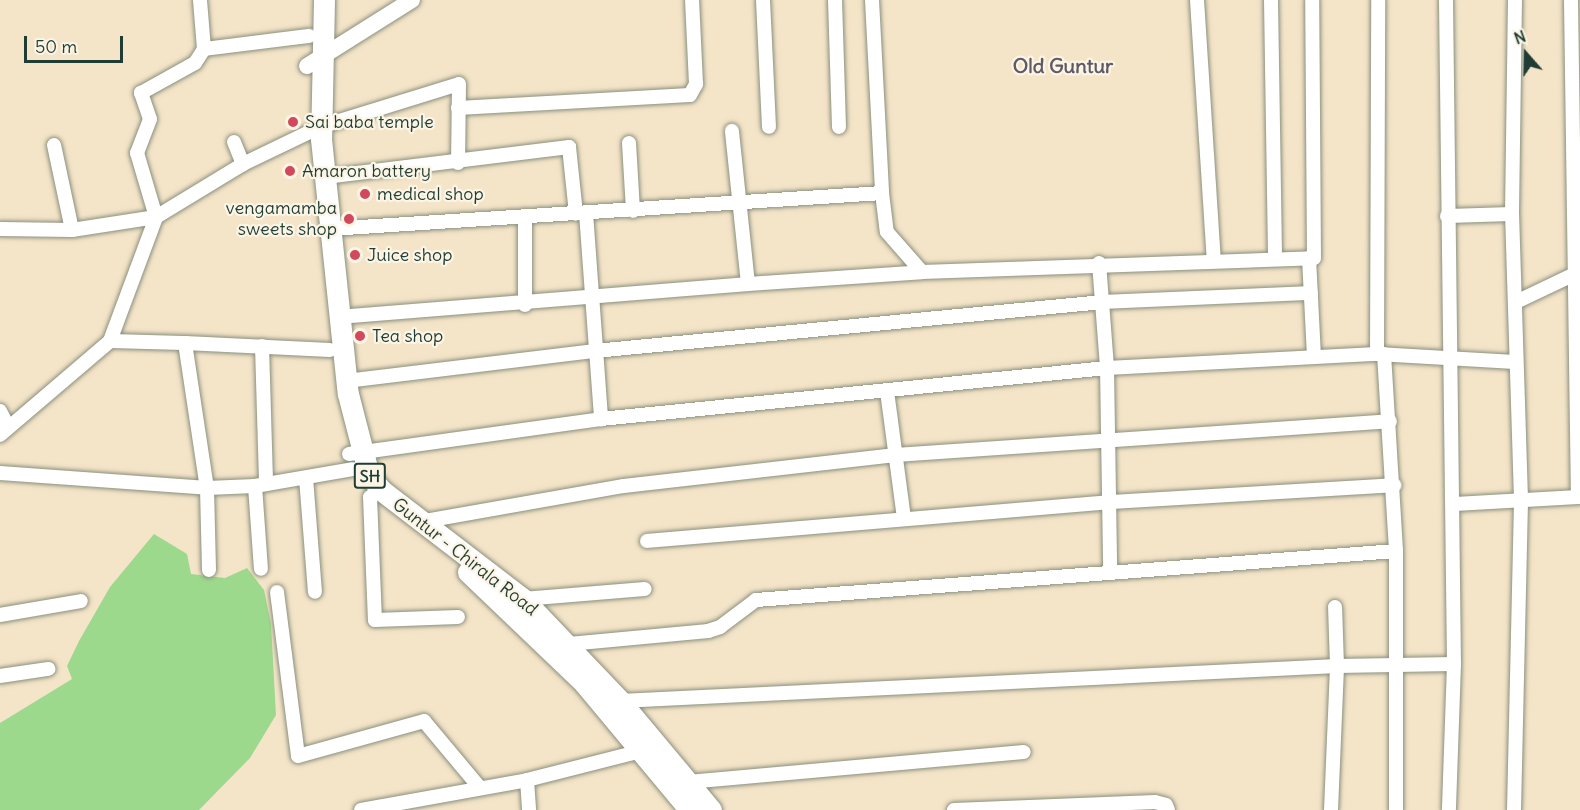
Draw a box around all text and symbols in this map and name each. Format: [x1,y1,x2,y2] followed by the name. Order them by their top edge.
[27,24,126,62] scale bar
[1496,24,1556,84] north arrow
[1511,26,1528,48] text: N
[35,35,77,58] text: 50 m
[1013,53,1113,77] district label: Old Guntur
[305,111,434,133] place label: Sai baba temple
[286,115,300,129] marker: Sai baba temple
[302,160,431,182] place label: Amaron battery
[283,164,297,178] marker: Amaron battery
[377,183,484,205] place label: medical shop
[358,187,372,201] marker: medical shop
[226,198,337,240] place label: vengamamba sweets shop
[342,212,356,226] marker: vengamamba sweets shop
[367,244,452,266] place label: Juice shop
[348,248,362,262] marker: Juice shop
[372,325,443,347] place label: Tea shop
[353,329,367,343] marker: Tea shop
[354,463,386,489] road number: SH
[388,494,542,620] street label: Guntur - Chirala Road

